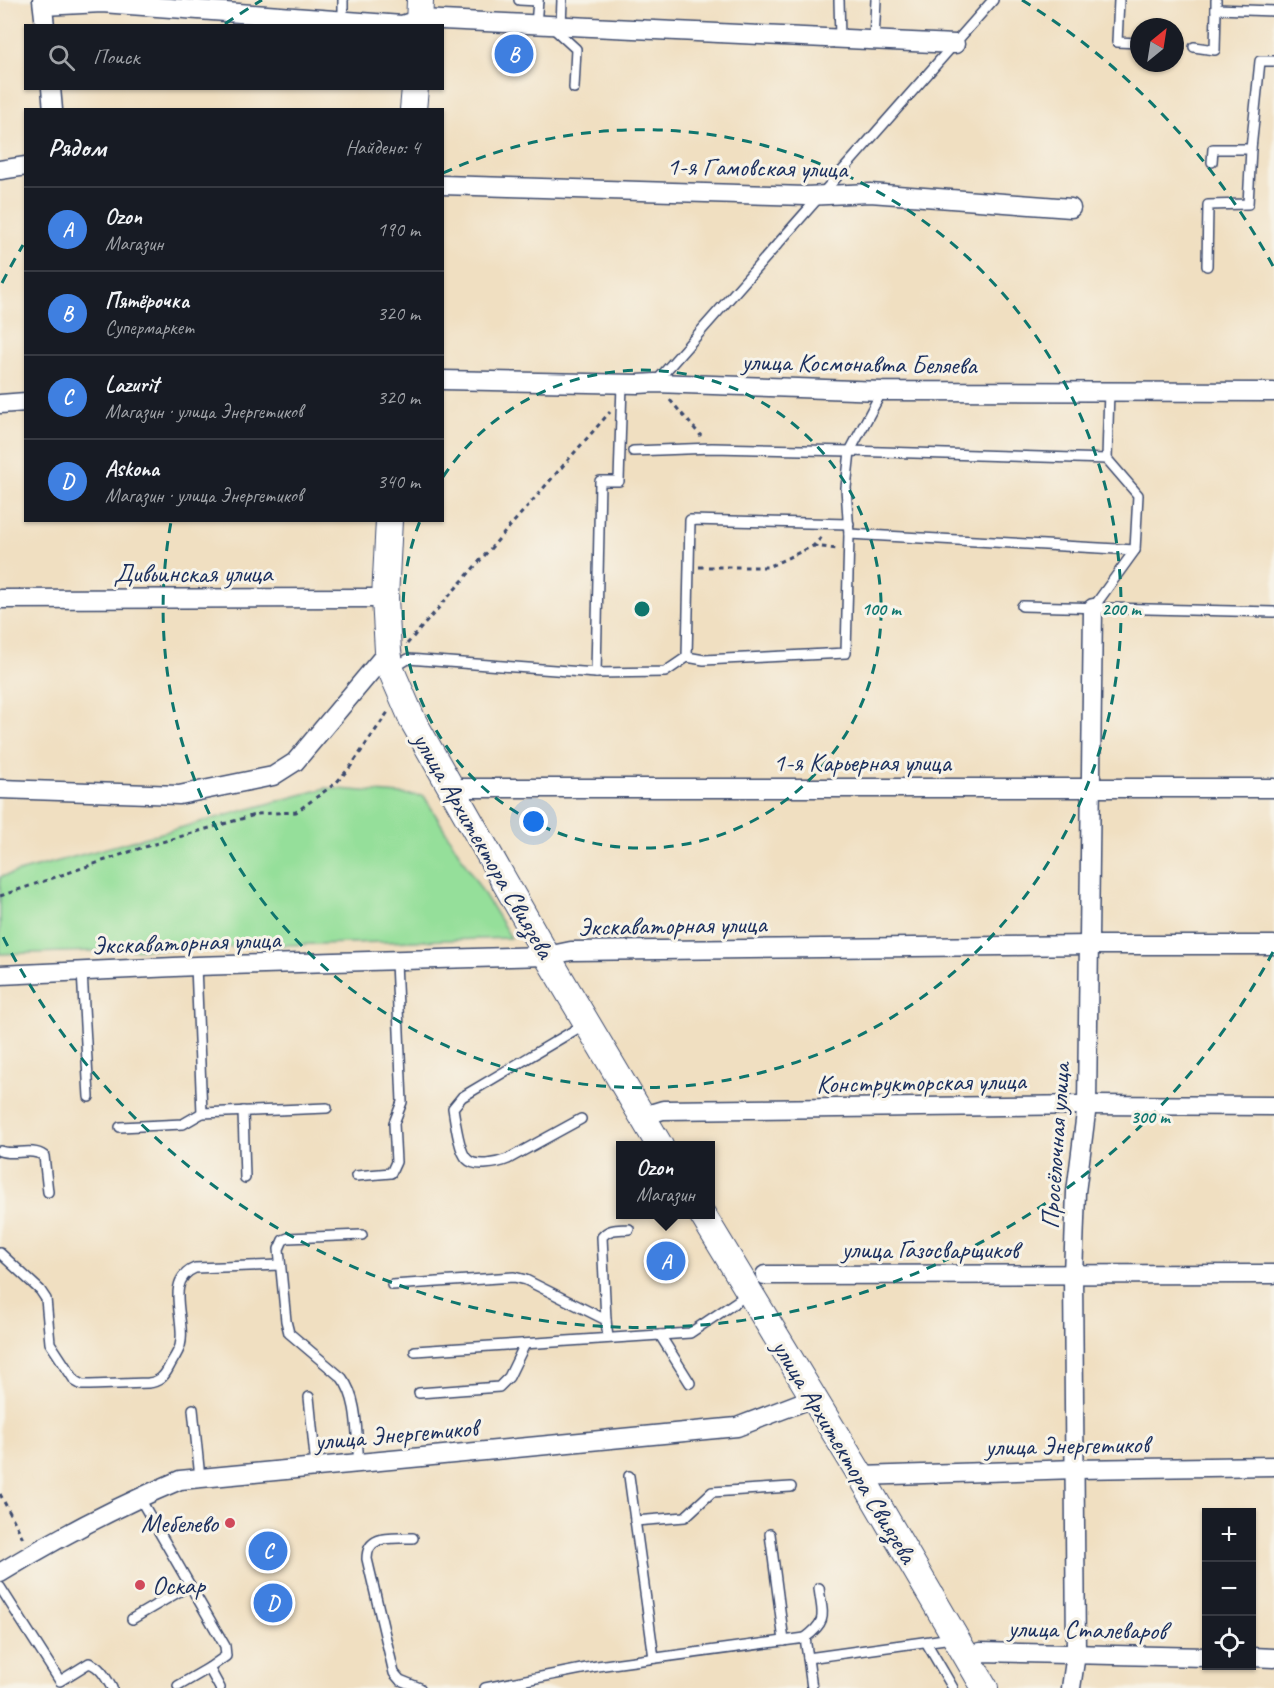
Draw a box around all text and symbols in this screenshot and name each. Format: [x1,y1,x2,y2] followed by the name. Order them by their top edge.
[1130,18,1184,72] north arrow
[24,24,444,90] search box
[494,32,534,76] pin: B
[45,41,78,74] icon: search
[93,43,139,71] text: Поиск
[48,131,106,164] text: Рядом
[345,135,420,160] text: Найдено: 4
[666,149,849,186] street label: 1-я Гамовская улица
[105,203,142,231] text: Ozon
[62,217,73,242] text: A
[377,217,420,242] text: 190 m
[105,231,163,256] text: Магазин
[105,287,189,315] text: Пятёрочка
[62,301,73,326] text: B
[377,301,420,326] text: 320 m
[105,315,194,340] text: Супермаркет
[739,345,978,382] street label: улица Космонавта Беляева
[105,371,159,399] text: Lazurit
[63,385,72,410] text: C
[377,385,420,410] text: 320 m
[105,399,303,424] text: Магазин · улица Энергетиков
[105,455,159,483] text: Askona
[62,469,73,494] text: D
[377,469,420,494] text: 340 m
[105,483,303,508] text: Магазин · улица Энергетиков
[114,557,274,590] street label: Дивьинская улица
[862,598,902,620] text: 100 m
[1102,598,1142,620] text: 200 m
[632,599,652,619] centre of rings
[403,725,563,966] street label: улица Архитектора Свиязева
[773,746,953,779] street label: 1-я Карьерная улица
[519,807,548,836] your location
[577,907,768,944] street label: Экскаваторная улица
[91,923,283,962] street label: Экскаваторная улица
[1033,1060,1078,1230] street label: Просёлочная улица
[816,1064,1028,1101] street label: Конструкторская улица
[1131,1106,1171,1128] text: 300 m
[616,1141,715,1219] popup
[636,1154,673,1182] text: Ozon
[636,1182,695,1207] text: Магазин
[840,1233,1024,1266] street label: улица Газосварщиков
[646,1238,686,1284] pin: A
[763,1331,925,1571] street label: улица Архитектора Свиязева
[311,1411,483,1458] street label: улица Энергетиков
[983,1427,1154,1463] street label: улица Энергетиков
[141,1507,220,1540] place label: Мебелево
[1202,1508,1256,1670] map controls
[1202,1508,1256,1562] button: +
[223,1516,237,1530] marker: Мебелево
[248,1528,288,1574] pin: C
[1202,1562,1256,1616] button: −
[152,1569,207,1602] place label: Оскар
[133,1578,147,1592] marker: Оскар
[254,1580,292,1626] pin: D
[1006,1612,1172,1647] street label: улица Сталеваров
[1202,1616,1256,1670] button: locate

